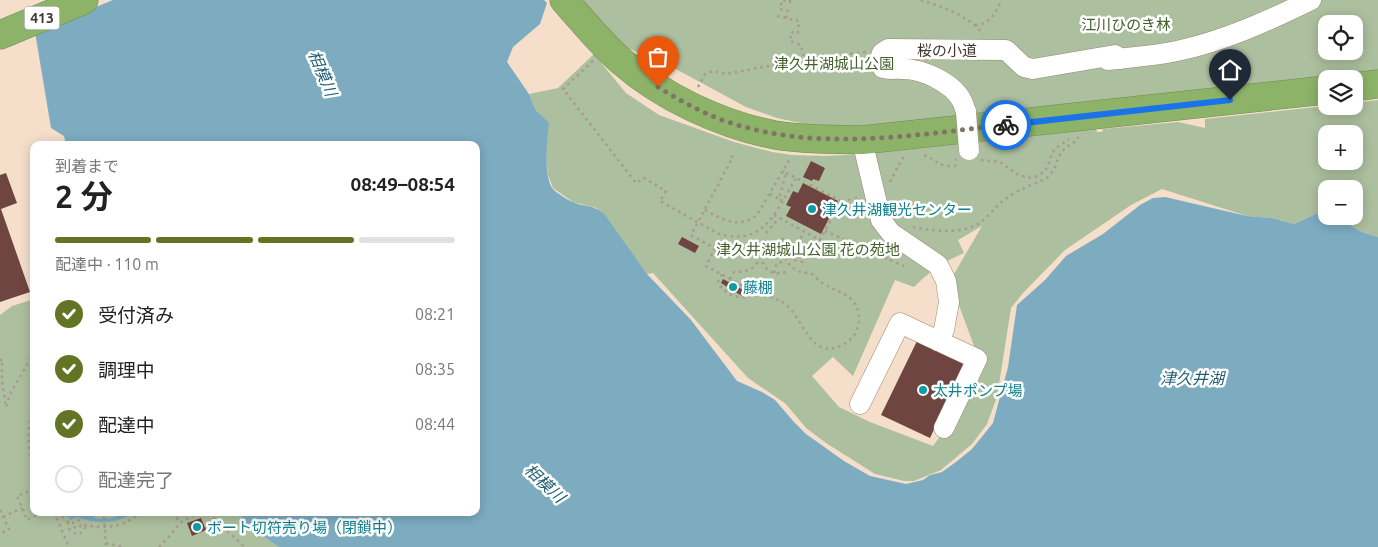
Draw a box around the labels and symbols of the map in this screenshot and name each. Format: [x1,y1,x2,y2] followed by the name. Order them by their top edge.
[24,7,60,30] road number: 413
[1081,16,1171,33] park label: 江川ひのき林
[637,36,679,87] pin
[917,42,977,59] street label: 桜の小道
[305,47,341,100] water label: 相模川
[1209,49,1251,100] pin
[774,55,894,72] park label: 津久井湖城山公園
[981,100,1031,150] courier
[822,201,972,218] place label: 津久井湖観光センター
[806,203,818,215] marker: 津久井湖観光センター
[716,241,900,258] park label: 津久井湖城山公園 花の苑地
[743,279,773,296] place label: 藤棚
[727,281,739,293] marker: 藤棚
[1160,369,1227,387] water label: 津久井湖
[933,382,1023,399] place label: 太井ポンプ場
[917,384,929,396] marker: 太井ポンプ場
[521,460,570,507] water label: 相模川
[207,519,402,536] place label: ボート切符売り場（閉鎖中）
[191,521,203,533] marker: ボート切符売り場（閉鎖中）

